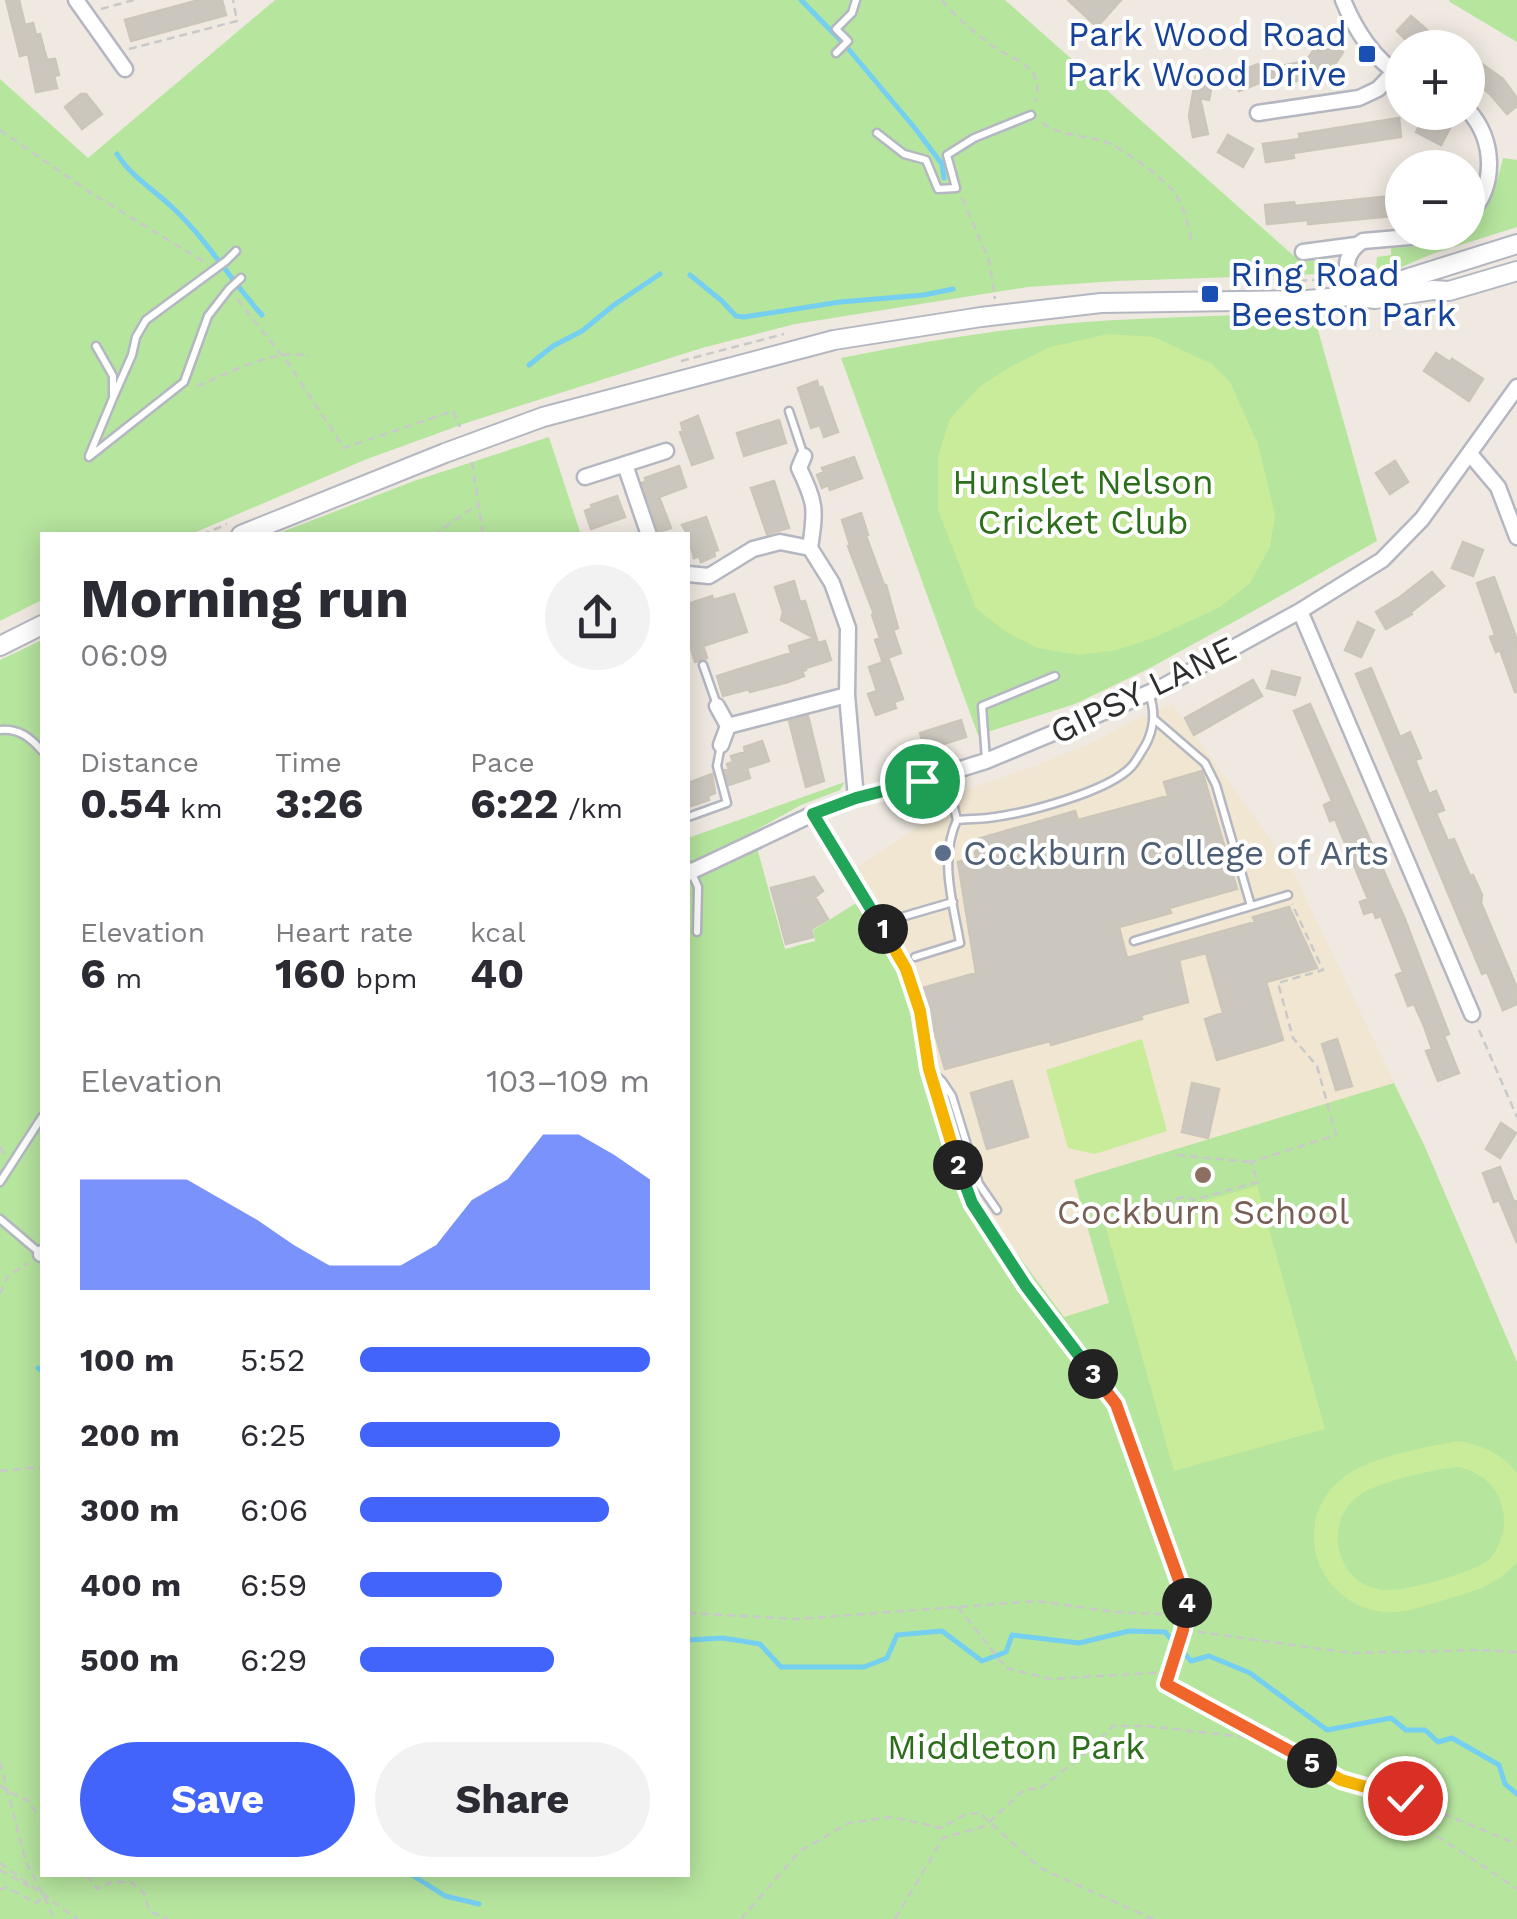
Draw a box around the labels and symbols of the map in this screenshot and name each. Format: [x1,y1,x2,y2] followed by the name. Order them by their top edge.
[1066,13,1347,95] place label: Park Wood Road Park Wood Drive
[1356,43,1378,65] marker: Park Wood Road Park Wood Drive
[1230,253,1456,335] place label: Ring Road Beeston Park
[1199,283,1221,305] marker: Ring Road Beeston Park
[952,461,1214,543] park label: Hunslet Nelson Cricket Club
[1043,627,1243,753] street label: GIPSY LANE
[880,739,965,824] pin
[963,832,1389,874] place label: Cockburn College of Arts
[932,842,954,864] marker: Cockburn College of Arts
[858,904,908,954] pin: 1
[933,1140,983,1190] pin: 2
[1192,1164,1214,1186] marker: Cockburn School
[1057,1191,1349,1233] place label: Cockburn School
[1068,1349,1118,1399] pin: 3
[1162,1578,1212,1628] pin: 4
[887,1726,1145,1768] park label: Middleton Park
[1287,1738,1337,1788] pin: 5
[1363,1756,1448,1841] pin

